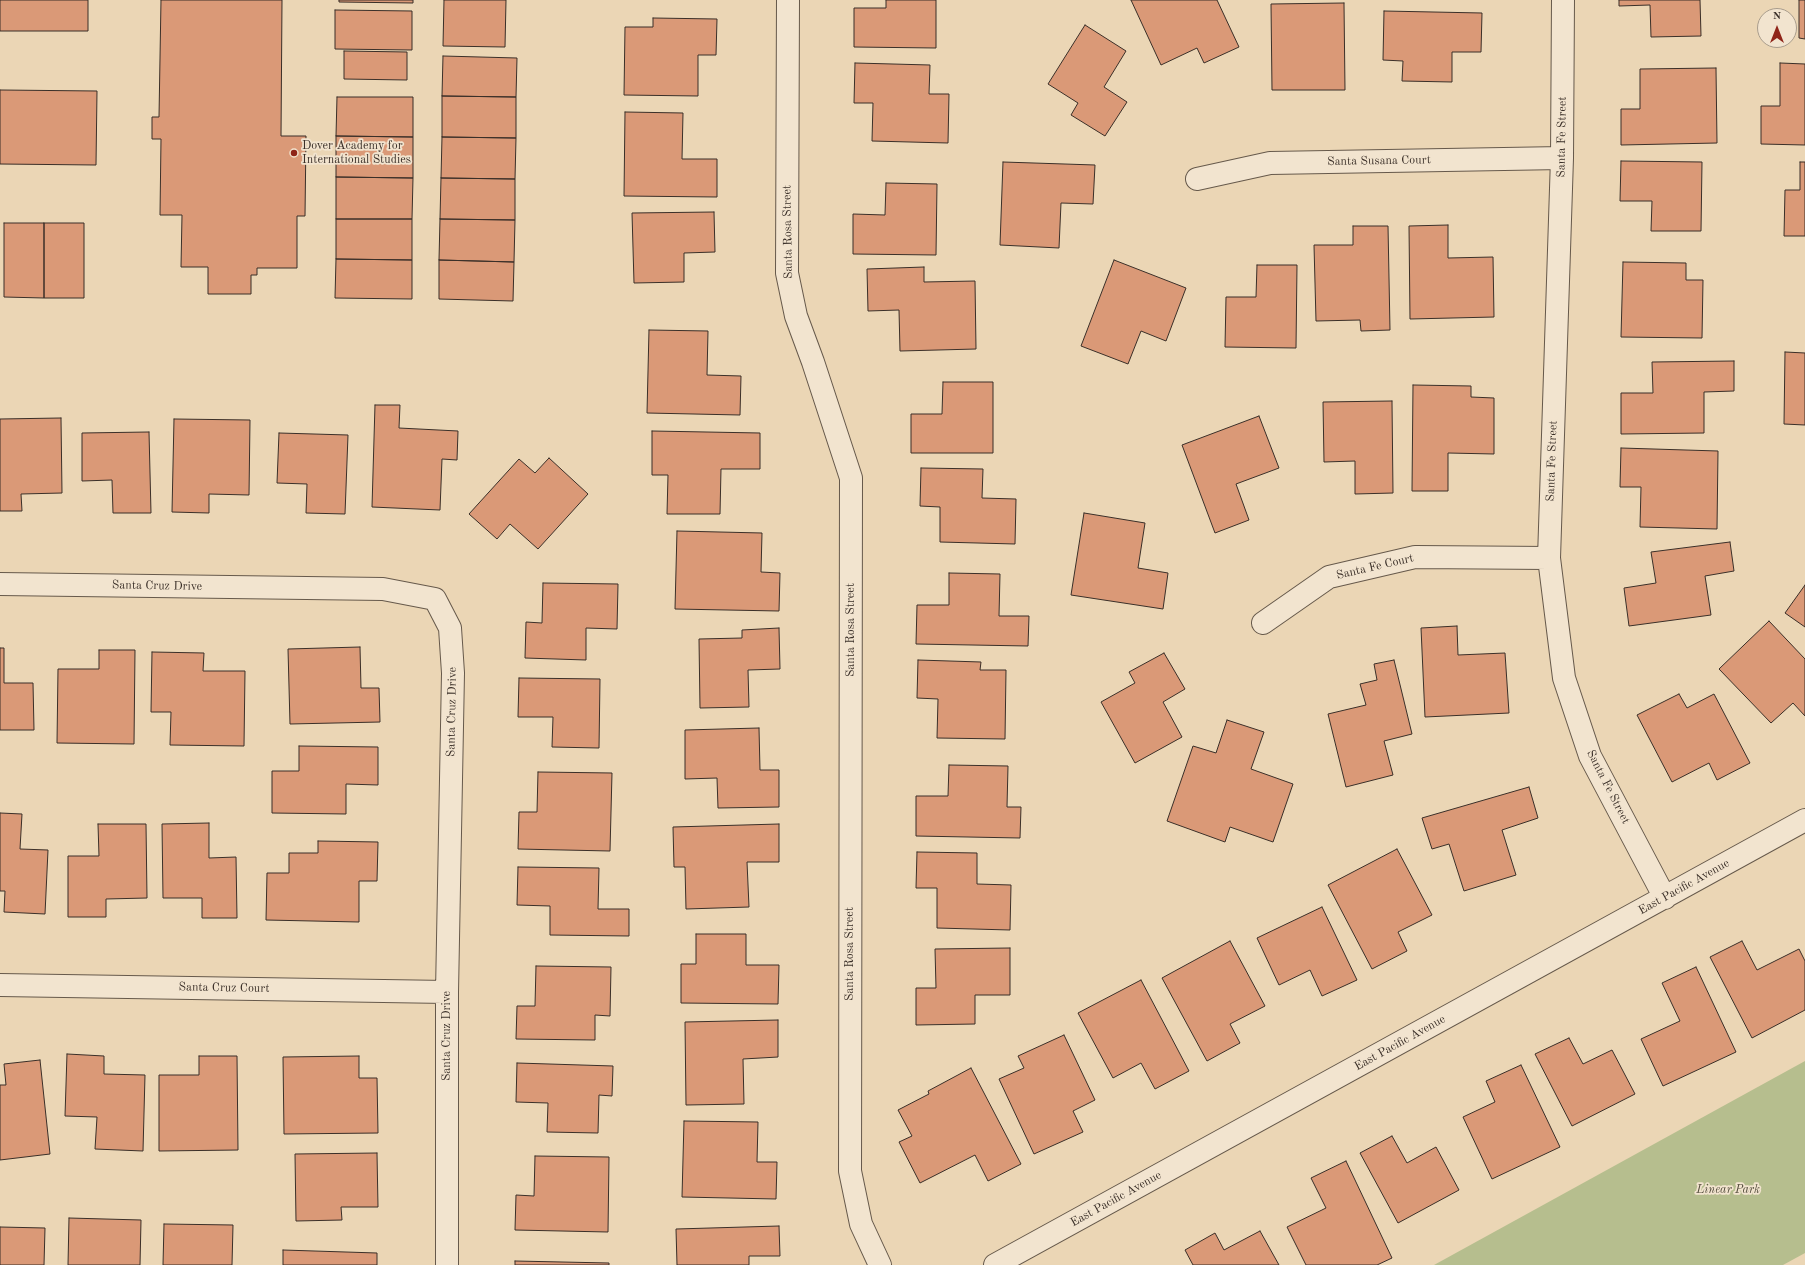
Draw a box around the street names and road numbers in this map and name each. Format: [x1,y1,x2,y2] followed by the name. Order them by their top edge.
[1554,96,1570,178] street label: Santa Fe Street
[1327,153,1431,169] street label: Santa Susana Court
[780,185,796,279] street label: Santa Rosa Street
[1543,420,1561,502] street label: Santa Fe Street
[1335,551,1415,583] street label: Santa Fe Court
[112,578,202,594] street label: Santa Cruz Drive
[844,583,858,677] street label: Santa Rosa Street
[444,667,460,757] street label: Santa Cruz Drive
[1583,748,1633,826] street label: Santa Fe Street
[1636,856,1732,918] street label: East Pacific Avenue
[843,907,857,1001] street label: Santa Rosa Street
[178,980,270,996] street label: Santa Cruz Court
[440,991,454,1081] street label: Santa Cruz Drive
[1352,1012,1448,1074] street label: East Pacific Avenue
[1068,1168,1164,1230] street label: East Pacific Avenue

